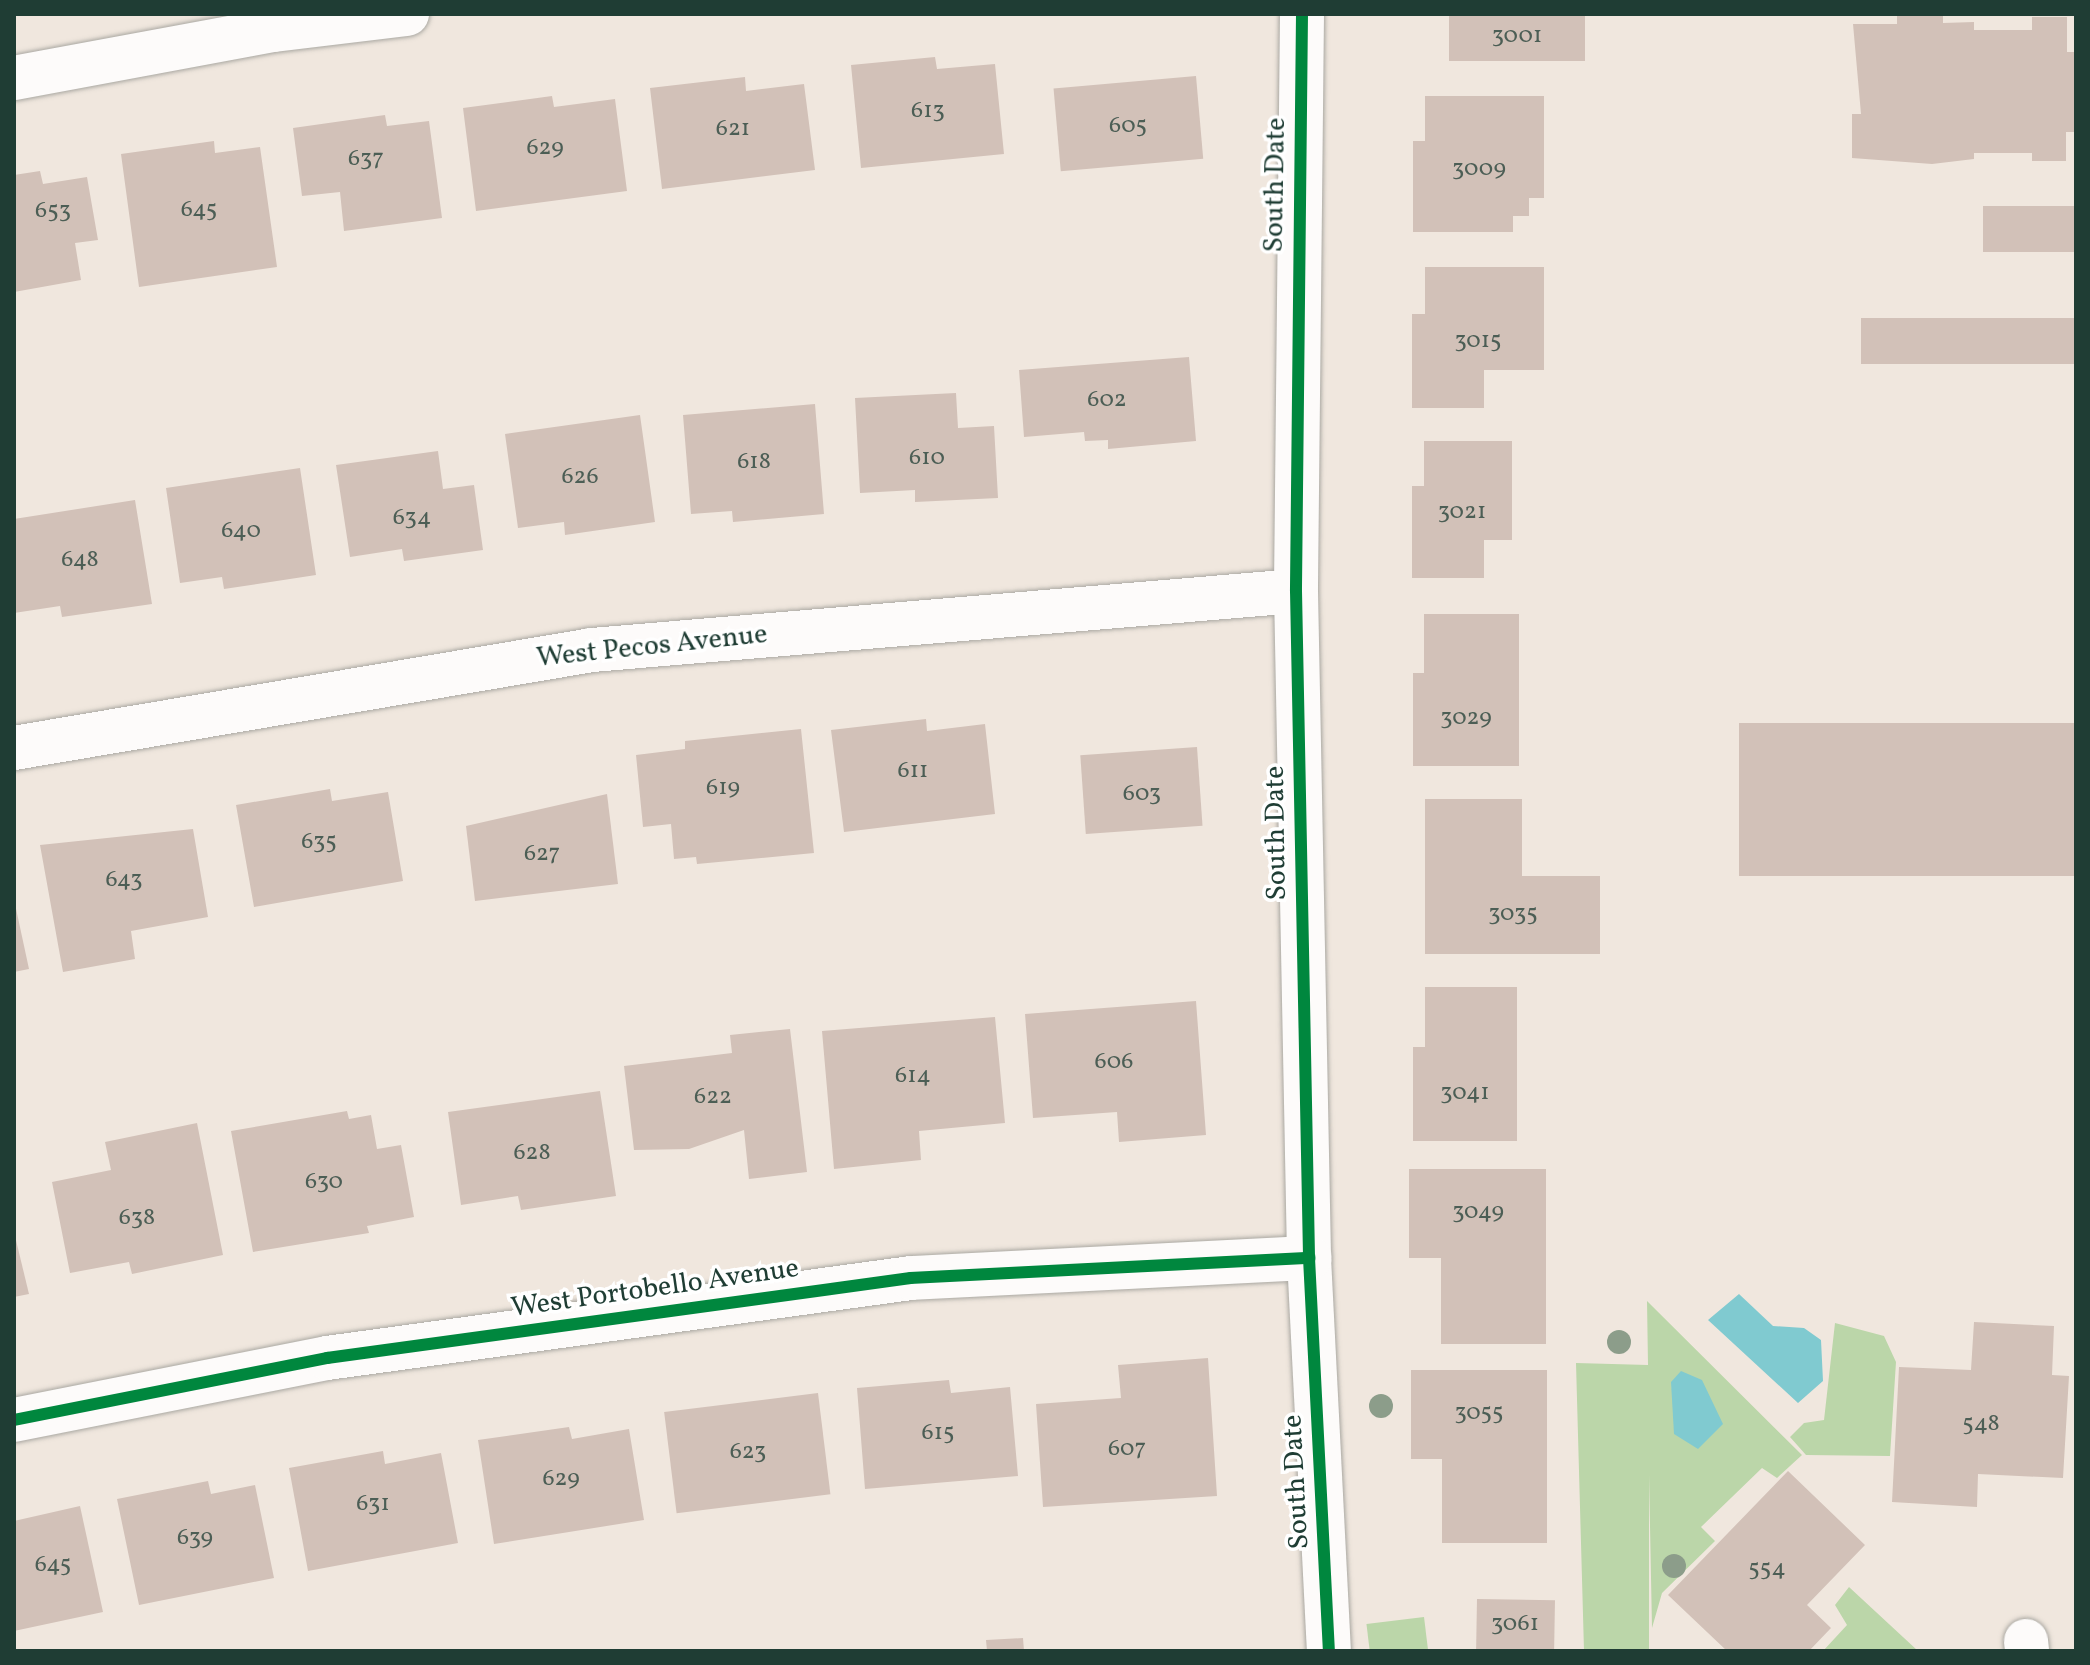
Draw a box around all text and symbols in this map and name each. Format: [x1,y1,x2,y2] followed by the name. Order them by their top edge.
[1492,23,1542,51] house number: 3001
[911,98,945,126] house number: 613
[1109,113,1147,141] house number: 605
[716,116,750,144] house number: 621
[1258,117,1294,253] street label: South Date
[526,135,564,163] house number: 629
[348,146,384,174] house number: 637
[1452,156,1506,184] house number: 3009
[181,197,217,225] house number: 645
[35,198,71,226] house number: 653
[1454,328,1502,356] house number: 3015
[1087,387,1127,415] house number: 602
[909,445,945,473] house number: 610
[737,449,771,477] house number: 618
[561,464,599,492] house number: 626
[1438,499,1486,527] house number: 3021
[393,505,431,533] house number: 634
[221,518,261,546] house number: 640
[61,547,99,575] house number: 648
[535,618,769,676] street label: West Pecos Avenue
[1440,705,1492,733] house number: 3029
[898,758,928,786] house number: 611
[1259,765,1295,901] street label: South Date
[706,775,740,803] house number: 619
[1123,781,1161,809] house number: 603
[301,829,337,857] house number: 635
[524,841,560,869] house number: 627
[105,867,143,895] house number: 643
[1488,901,1538,929] house number: 3035
[1094,1049,1134,1077] house number: 606
[895,1063,931,1091] house number: 614
[1440,1080,1490,1108] house number: 3041
[694,1084,732,1112] house number: 622
[513,1140,551,1168] house number: 628
[305,1169,343,1197] house number: 630
[1452,1199,1504,1227] house number: 3049
[119,1205,155,1233] house number: 638
[509,1252,801,1326] street label: West Portobello Avenue
[1454,1400,1504,1428] house number: 3055
[1962,1411,2000,1439] house number: 548
[1277,1414,1317,1550] street label: South Date
[922,1420,954,1448] house number: 615
[1108,1436,1146,1464] house number: 607
[730,1439,766,1467] house number: 623
[542,1466,580,1494] house number: 629
[356,1491,390,1519] house number: 631
[177,1525,213,1553] house number: 639
[35,1552,71,1580] house number: 645
[1748,1556,1786,1584] house number: 554
[1491,1611,1539,1639] house number: 3061

